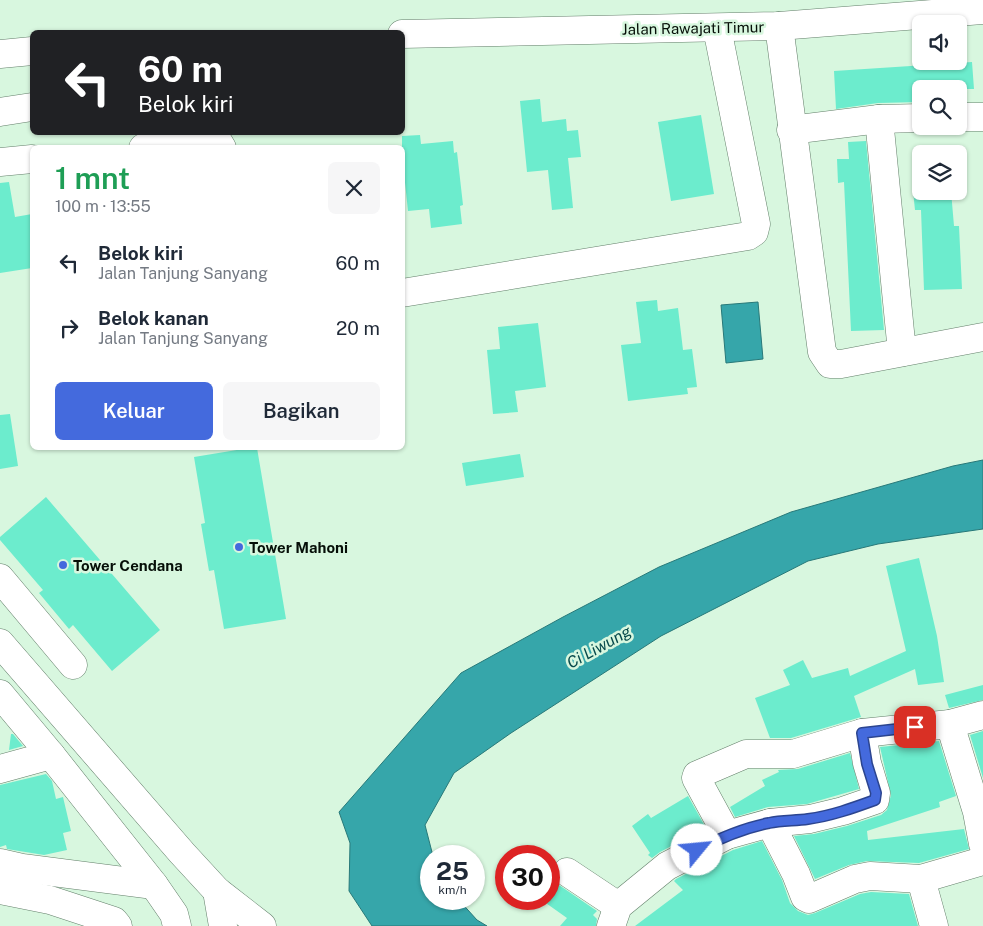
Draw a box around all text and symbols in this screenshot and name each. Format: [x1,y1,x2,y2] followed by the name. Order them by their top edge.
[912,15,967,200] map controls
[912,15,967,70] button: sound
[622,18,765,38] street label: Jalan Rawajati Timur
[138,49,223,90] text: 60 m
[55,50,120,115] icon: left
[912,80,967,135] button: search
[138,91,234,117] text: Belok kiri
[912,145,967,200] button: layers
[55,160,130,196] text: 1 mnt
[328,162,380,214] button: close
[55,197,151,216] text: 100 m · 13:55
[98,242,183,264] text: Belok kiri
[55,249,83,277] icon: left
[336,252,380,274] text: 60 m
[98,264,268,283] text: Jalan Tanjung Sanyang
[98,307,209,329] text: Belok kanan
[55,314,83,342] icon: right
[336,317,380,339] text: 20 m
[98,329,268,348] text: Jalan Tanjung Sanyang
[55,382,213,440] button: Keluar
[223,382,380,440] button: Bagikan
[249,539,348,556] place label: Tower Mahoni
[233,541,245,553] marker: Tower Mahoni
[73,557,183,574] place label: Tower Cendana
[57,559,69,571] marker: Tower Cendana
[563,621,635,672] water label: Ci Liwung
[894,706,936,748] pin
[901,713,929,741] icon: arrive
[670,823,722,875] position arrow
[495,845,560,910] speed limit sign: 30
[436,856,469,886] text: 25
[438,883,467,897] text: km/h

